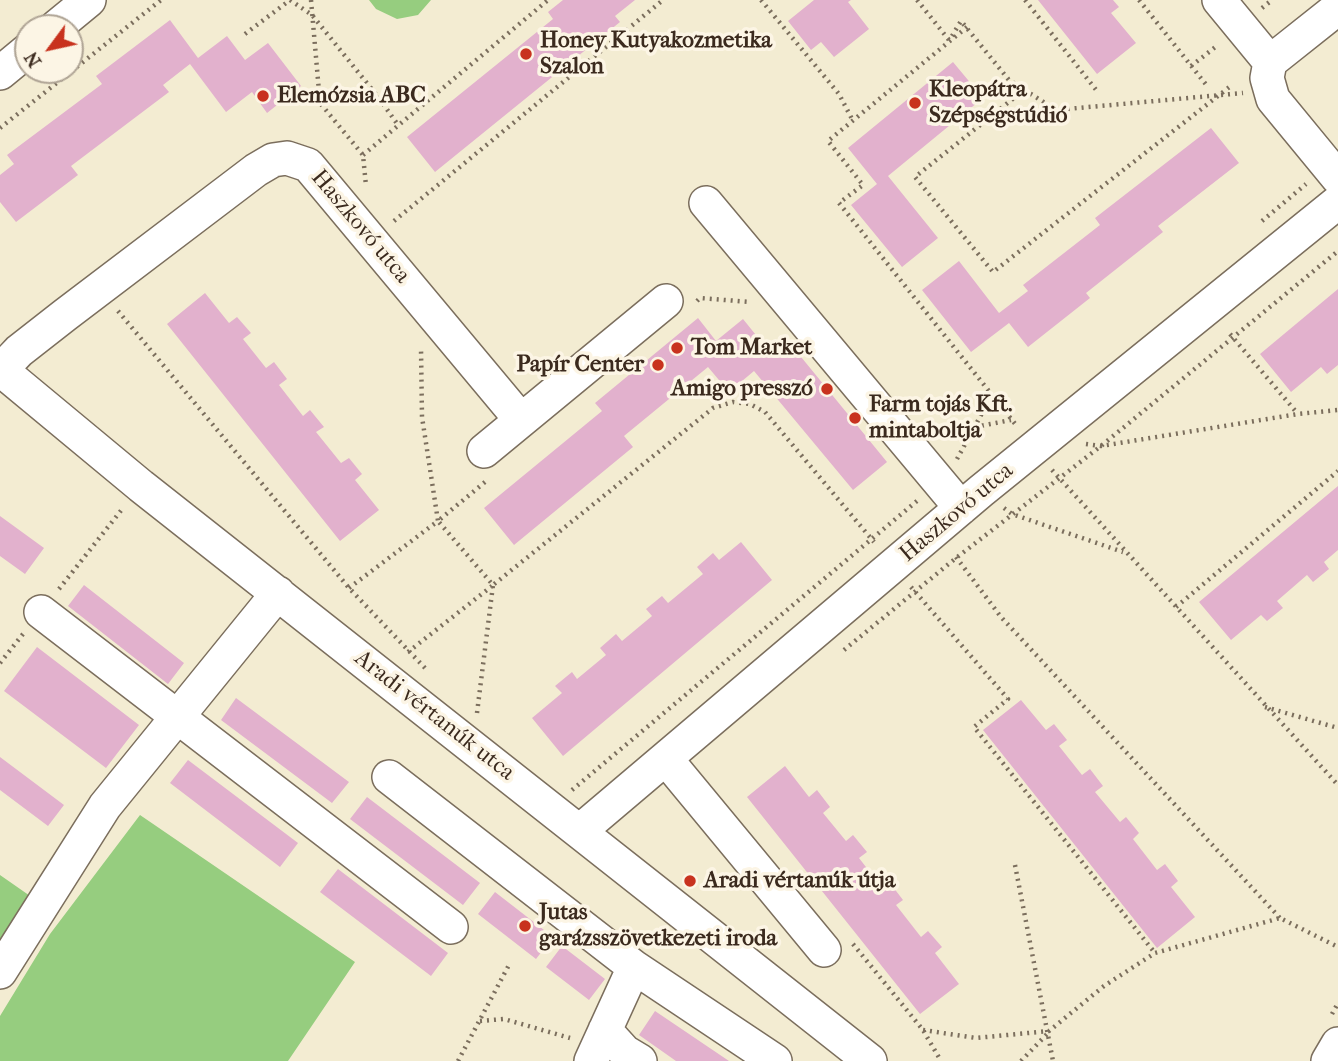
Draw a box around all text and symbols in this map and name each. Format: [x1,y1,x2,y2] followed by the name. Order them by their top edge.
[14,14,84,84] north arrow
[540,27,772,81] place label: Honey Kutyakozmetika Szalon
[518,46,534,62] marker: Honey Kutyakozmetika Szalon
[20,47,46,71] text: N
[929,76,1067,130] place label: Kleopátra Szépségstúdió
[277,82,426,110] place label: Elemózsia ABC
[255,88,271,104] marker: Elemózsia ABC
[907,95,923,111] marker: Kleopátra Szépségstúdió
[305,165,415,289] street label: Haszkovó utca
[691,334,812,362] place label: Tom Market
[669,340,685,356] marker: Tom Market
[516,351,644,379] place label: Papír Center
[650,357,666,373] marker: Papír Center
[671,375,813,403] place label: Amigo presszó
[819,381,835,397] marker: Amigo presszó
[869,391,1012,445] place label: Farm tojás Kft. mintaboltja
[847,410,863,426] marker: Farm tojás Kft. mintaboltja
[895,458,1019,568] street label: Haszkovó utca
[348,645,520,787] street label: Aradi vértanúk utca
[704,867,895,895] place label: Aradi vértanúk útja
[682,873,698,889] marker: Aradi vértanúk útja
[539,899,777,953] place label: Jutas garázsszövetkezeti iroda
[517,918,533,934] marker: Jutas garázsszövetkezeti iroda

